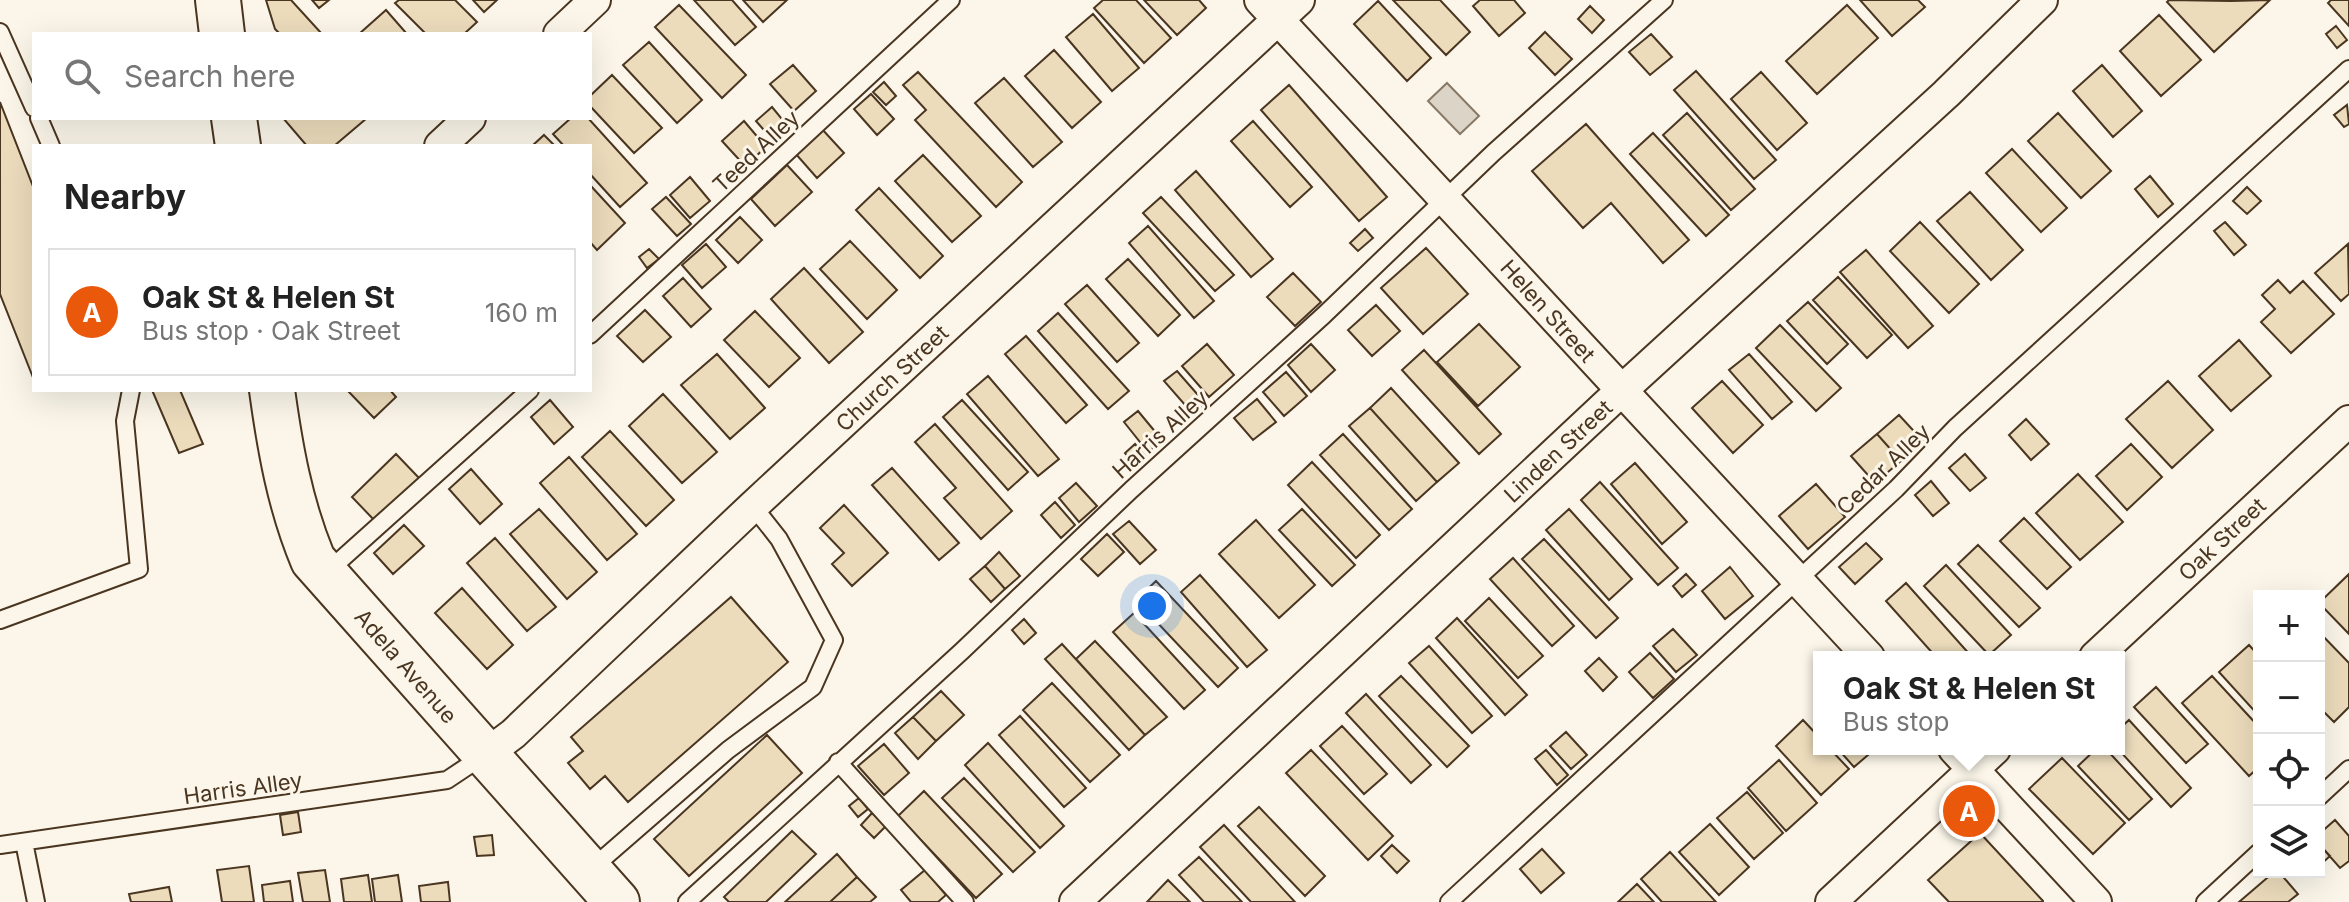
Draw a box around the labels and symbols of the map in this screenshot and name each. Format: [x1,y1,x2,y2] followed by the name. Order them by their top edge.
[707,105,805,197] street label: Teed Alley
[1495,255,1601,367] street label: Helen Street
[831,319,953,437] street label: Church Street
[1107,384,1213,484] street label: Harris Alley
[1499,394,1617,508] street label: Linden Street
[1831,418,1935,520] street label: Cedar Alley
[2173,492,2271,586] street label: Oak Street
[1132,586,1172,626] your location
[349,604,463,728] street label: Adela Avenue
[182,767,304,809] street label: Harris Alley
[1943,781,1995,841] pin: A

